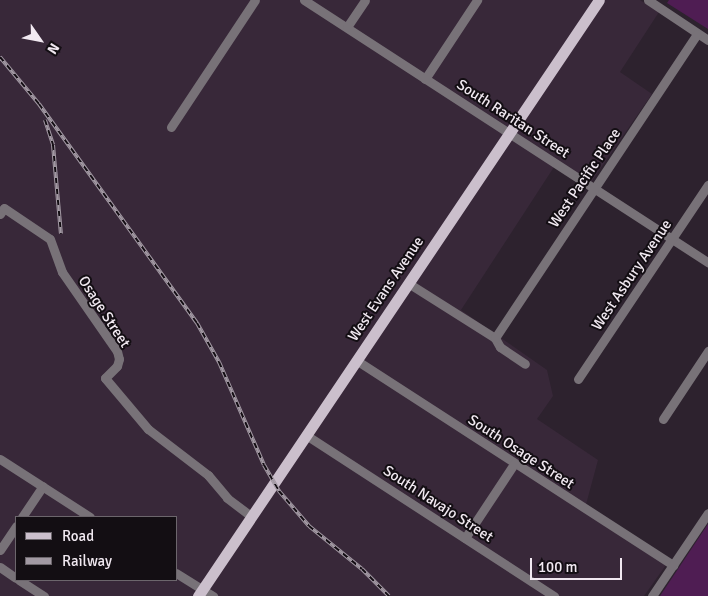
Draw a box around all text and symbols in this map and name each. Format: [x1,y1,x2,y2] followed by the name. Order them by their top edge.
[15,15,65,65] north arrow
[43,40,63,57] text: N
[453,76,573,162] street label: South Raritan Street
[545,125,625,231] street label: West Pacific Place
[588,216,676,334] street label: West Asbury Avenue
[344,233,428,345] street label: West Evans Avenue
[74,273,134,351] street label: Osage Street
[465,411,577,493] street label: South Osage Street
[380,462,496,546] street label: South Navajo Street
[15,516,178,581] legend
[62,527,94,545] text: Road
[533,548,626,580] scale bar
[62,552,112,570] text: Railway
[538,558,578,576] text: 100 m

